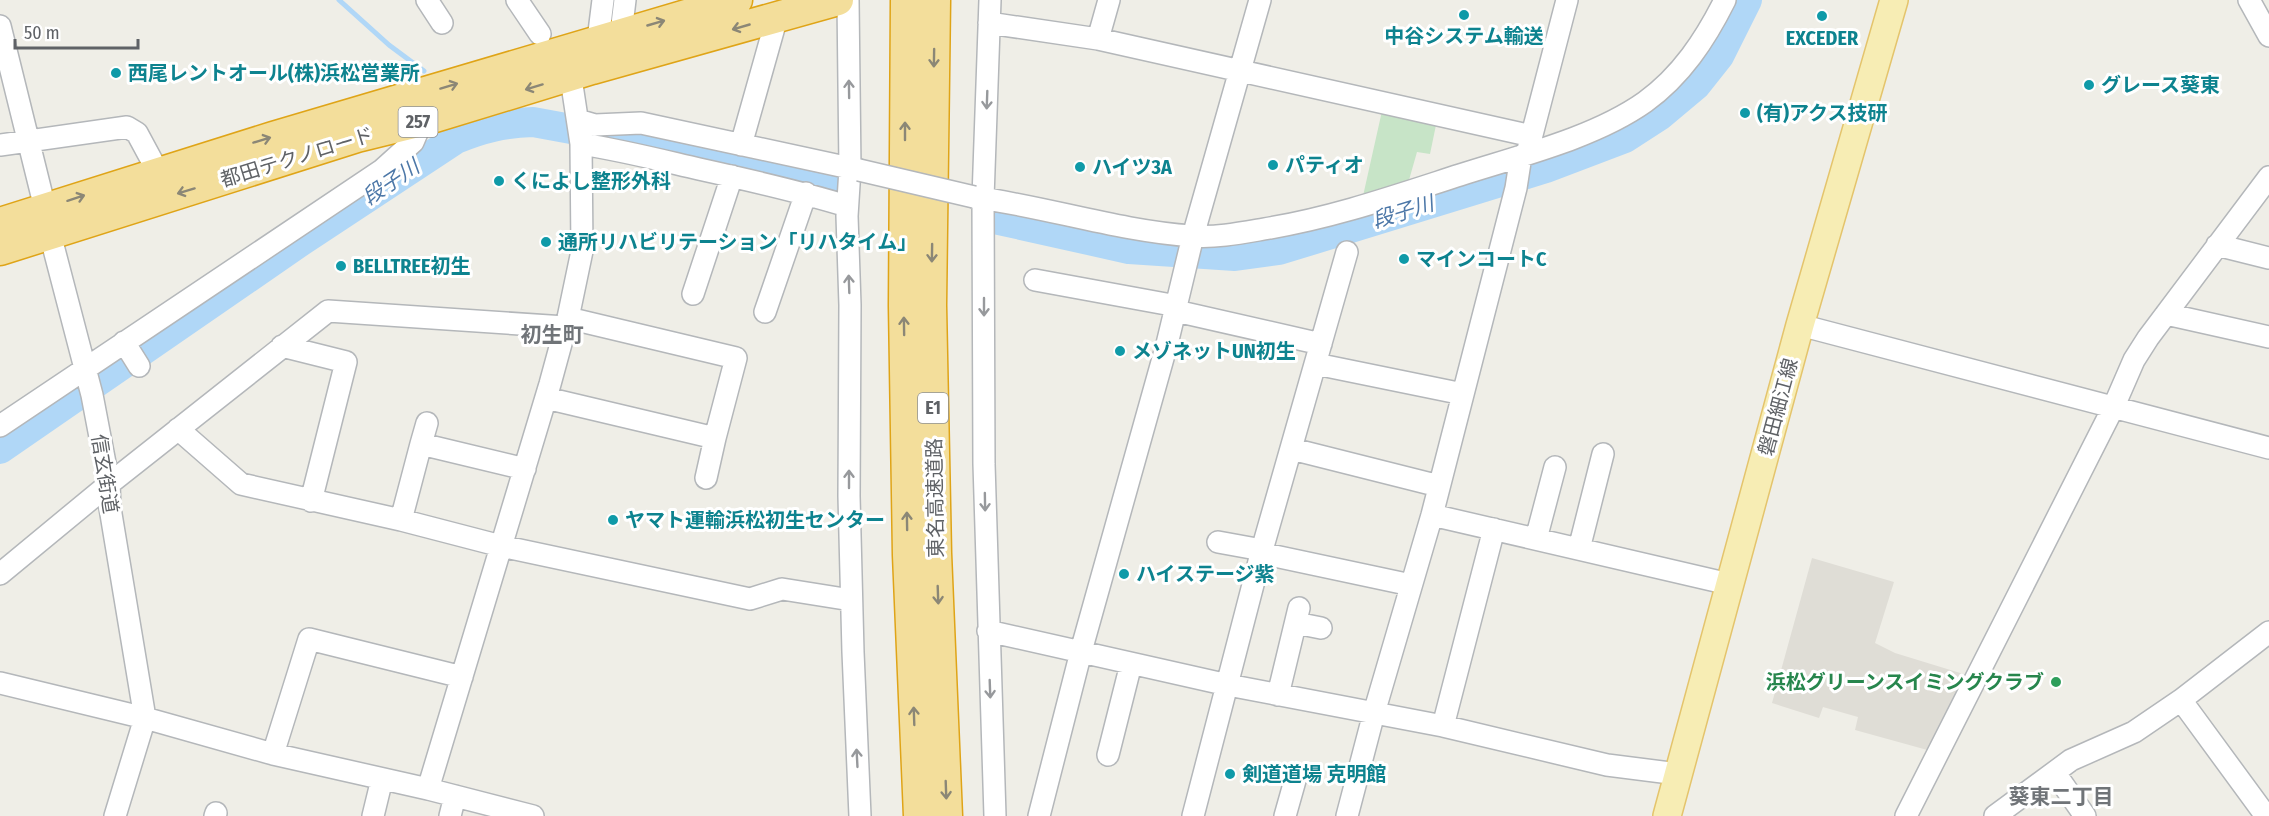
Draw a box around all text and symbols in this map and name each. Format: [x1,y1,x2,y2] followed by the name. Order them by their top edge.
[1457,8,1471,22] marker: 中谷システム輸送
[1815,9,1829,23] marker: EXCEDER
[15,12,138,50] scale bar
[646,17,665,28] one-way arrow
[24,22,60,44] text: 50 m
[732,22,751,33] one-way arrow
[1384,24,1544,48] place label: 中谷システム輸送
[1786,26,1859,50] place label: EXCEDER
[928,48,940,68] one-way arrow
[128,61,420,85] place label: 西尾レントオール(株)浜松営業所
[109,66,123,80] marker: 西尾レントオール(株)浜松営業所
[2101,73,2220,97] place label: グレース葵東
[2082,78,2096,92] marker: グレース葵東
[439,80,458,91] one-way arrow
[843,80,855,100] one-way arrow
[525,82,544,93] one-way arrow
[981,90,992,110] one-way arrow
[1757,101,1887,125] place label: (有)アクス技研
[1738,106,1752,120] marker: (有)アクス技研
[398,107,438,137] road number: 257
[899,121,911,141] one-way arrow
[218,122,376,192] street label: 都田テクノロード
[252,134,271,145] one-way arrow
[358,152,426,210] water label: 段子川
[1285,153,1364,177] place label: パティオ
[1092,155,1173,179] place label: ハイツ3A
[1266,158,1280,172] marker: パティオ
[1073,160,1087,174] marker: ハイツ3A
[511,169,671,193] place label: くによし整形外科
[492,174,506,188] marker: くによし整形外科
[177,186,196,197] one-way arrow
[1369,190,1439,234] water label: 段子川
[66,192,85,203] one-way arrow
[558,230,917,254] place label: 通所リハビリテーション「リハタイム」
[539,235,553,249] marker: 通所リハビリテーション「リハタイム」
[926,243,937,263] one-way arrow
[1416,247,1547,271] place label: マインコートC
[1397,252,1411,266] marker: マインコートC
[353,254,470,278] place label: BELLTREE初生
[334,259,348,273] marker: BELLTREE初生
[844,274,855,294] one-way arrow
[978,297,990,317] one-way arrow
[898,316,910,336] one-way arrow
[521,322,584,348] district label: 初生町
[1132,339,1296,363] place label: メゾネットUN初生
[1113,344,1127,358] marker: メゾネットUN初生
[1753,356,1803,458] street label: 磐田細江線
[918,393,948,423] road number: E1
[87,433,123,515] street label: 信玄街道
[922,438,948,558] street label: 東名高速道路
[843,469,855,489] one-way arrow
[979,492,990,512] one-way arrow
[625,508,885,532] place label: ヤマト運輸浜松初生センター
[901,511,913,531] one-way arrow
[606,513,620,527] marker: ヤマト運輸浜松初生センター
[1136,562,1275,586] place label: ハイステージ紫
[1117,567,1131,581] marker: ハイステージ紫
[932,585,943,605] one-way arrow
[1766,670,2044,694] place label: 浜松グリーンスイミングクラブ
[2049,675,2063,689] marker: 浜松グリーンスイミングクラブ
[984,679,996,699] one-way arrow
[909,706,920,726] one-way arrow
[852,748,863,768] one-way arrow
[1242,762,1386,786] place label: 剣道道場 克明館
[1223,767,1237,781] marker: 剣道道場 克明館
[940,780,951,800] one-way arrow
[2009,784,2114,810] district label: 葵東二丁目

